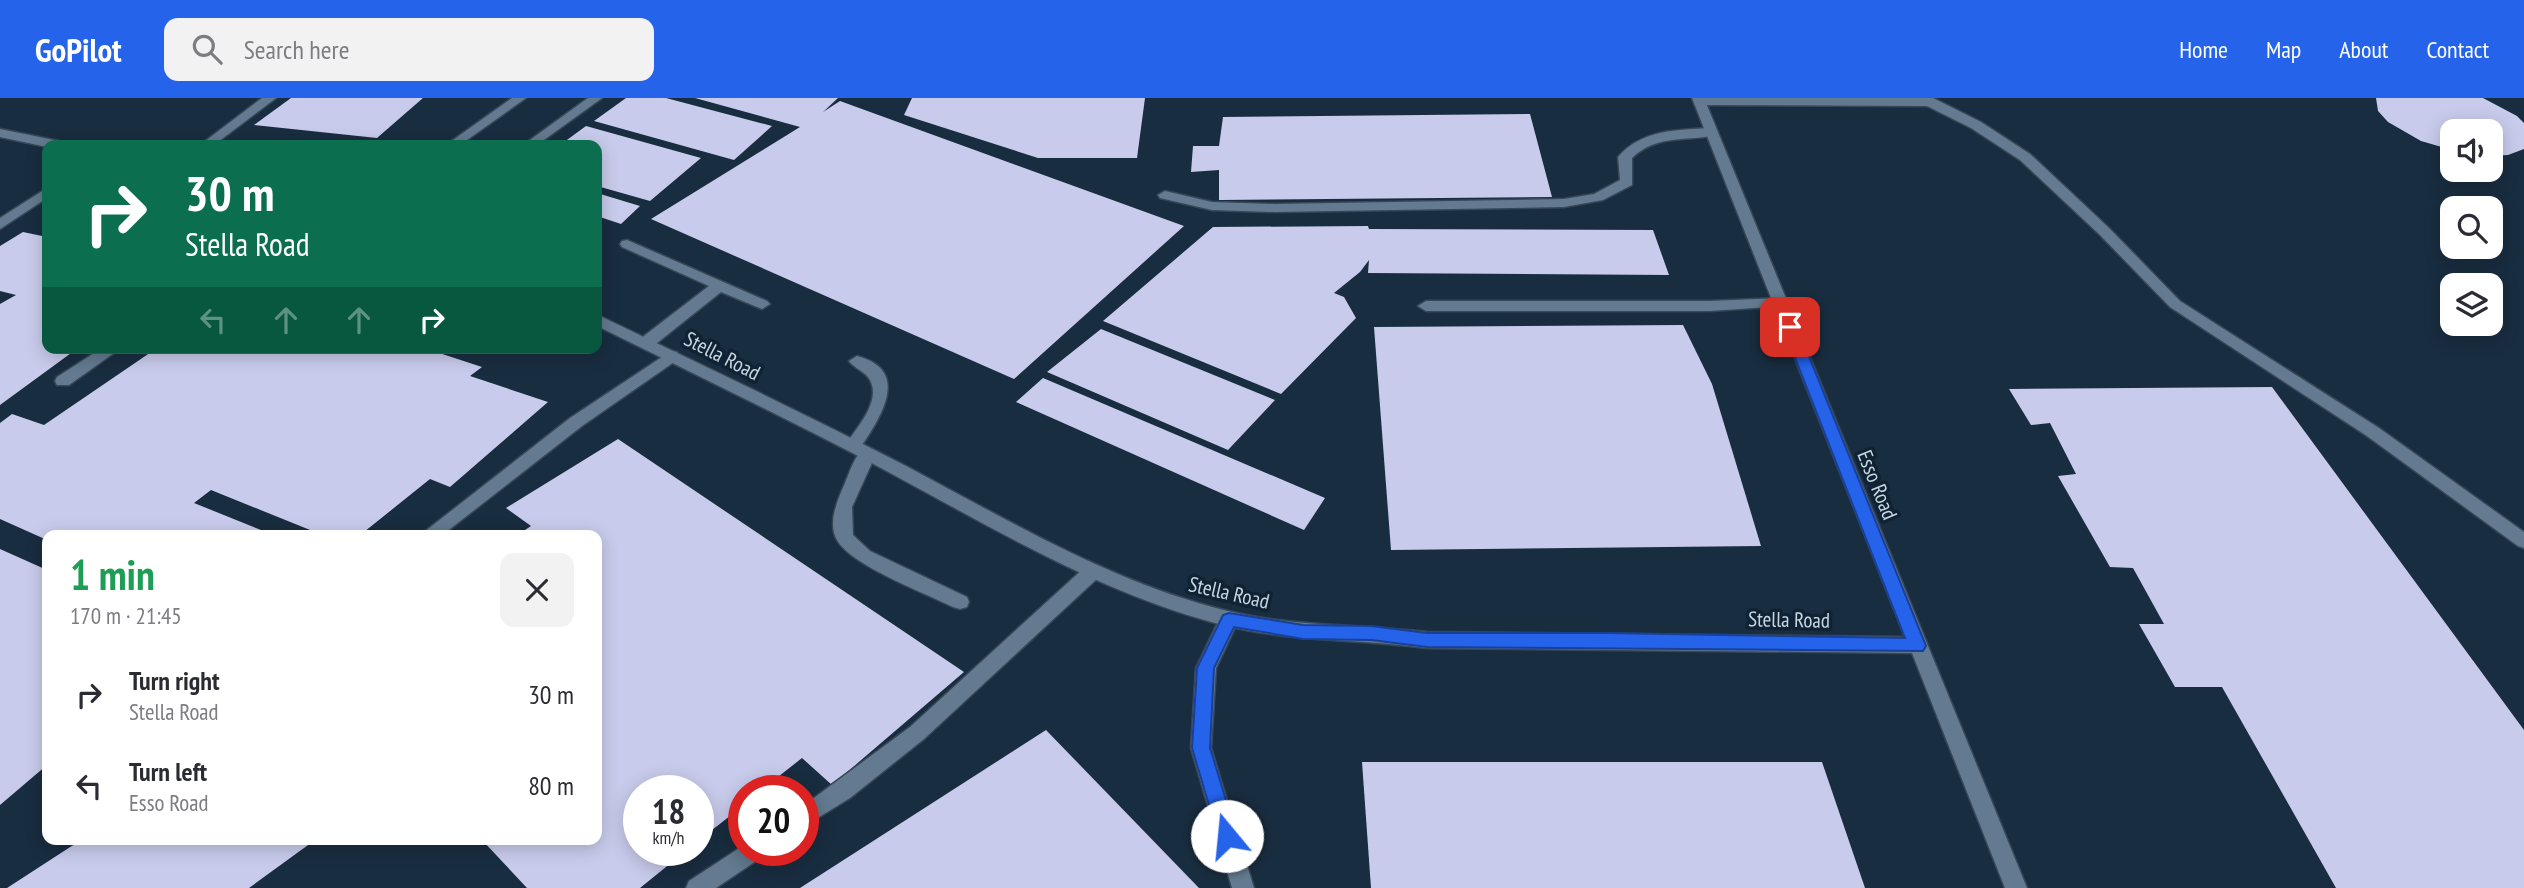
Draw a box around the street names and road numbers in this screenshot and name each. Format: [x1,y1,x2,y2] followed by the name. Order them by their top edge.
[680,325,765,386] street label: Stella Road
[1851,446,1904,524] street label: Esso Road
[1186,570,1272,615] street label: Stella Road
[1748,605,1830,634] street label: Stella Road

